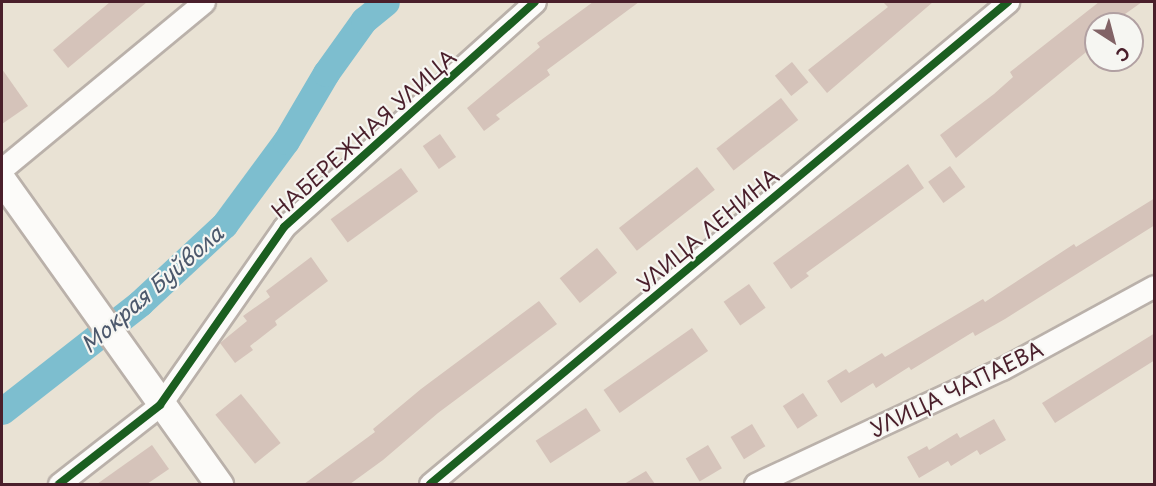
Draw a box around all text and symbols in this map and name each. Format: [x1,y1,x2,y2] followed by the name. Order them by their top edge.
[1084,12,1144,72] north arrow
[1111,42,1135,68] text: С
[266,44,460,222] street label: НАБЕРЕЖНАЯ УЛИЦА
[630,162,784,296] street label: УЛИЦА ЛЕНИНА
[74,219,228,357] water label: Мокрая Буйвола
[864,335,1048,441] street label: УЛИЦА ЧАПАЕВА

